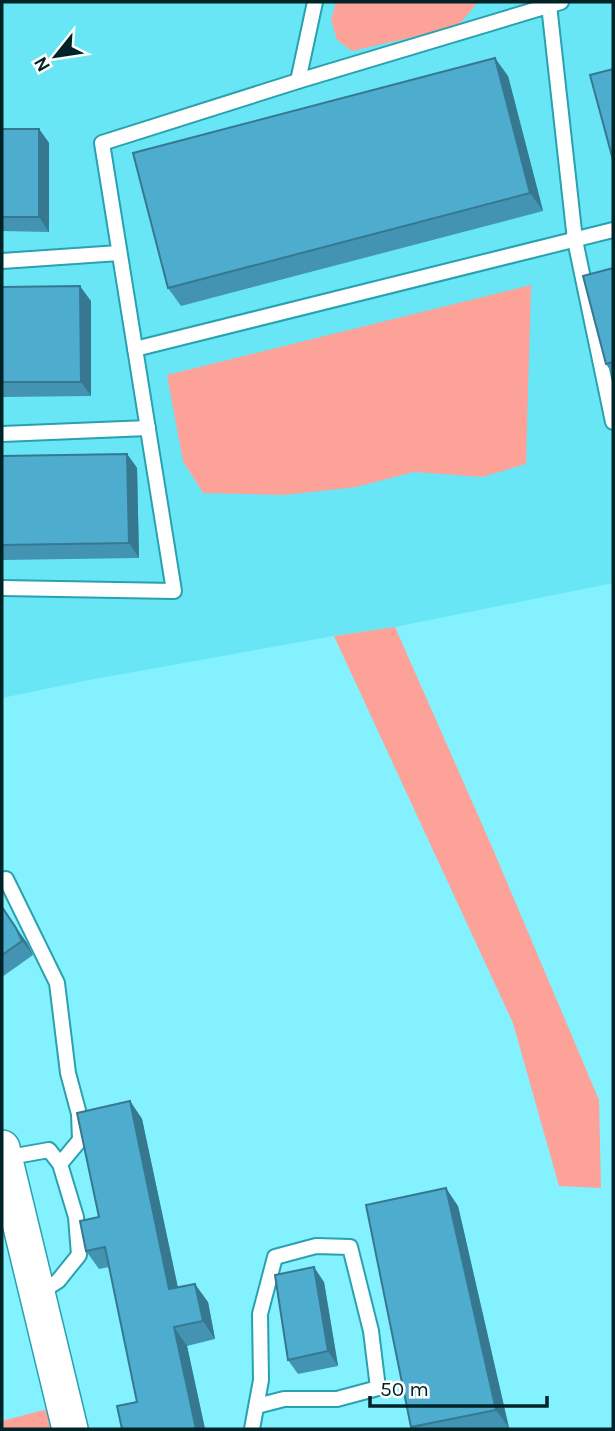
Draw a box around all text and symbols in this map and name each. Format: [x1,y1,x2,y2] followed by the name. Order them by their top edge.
[21,21,91,91] north arrow
[29,53,55,75] text: N
[370,1364,547,1408] scale bar
[380,1377,429,1401] text: 50 m

